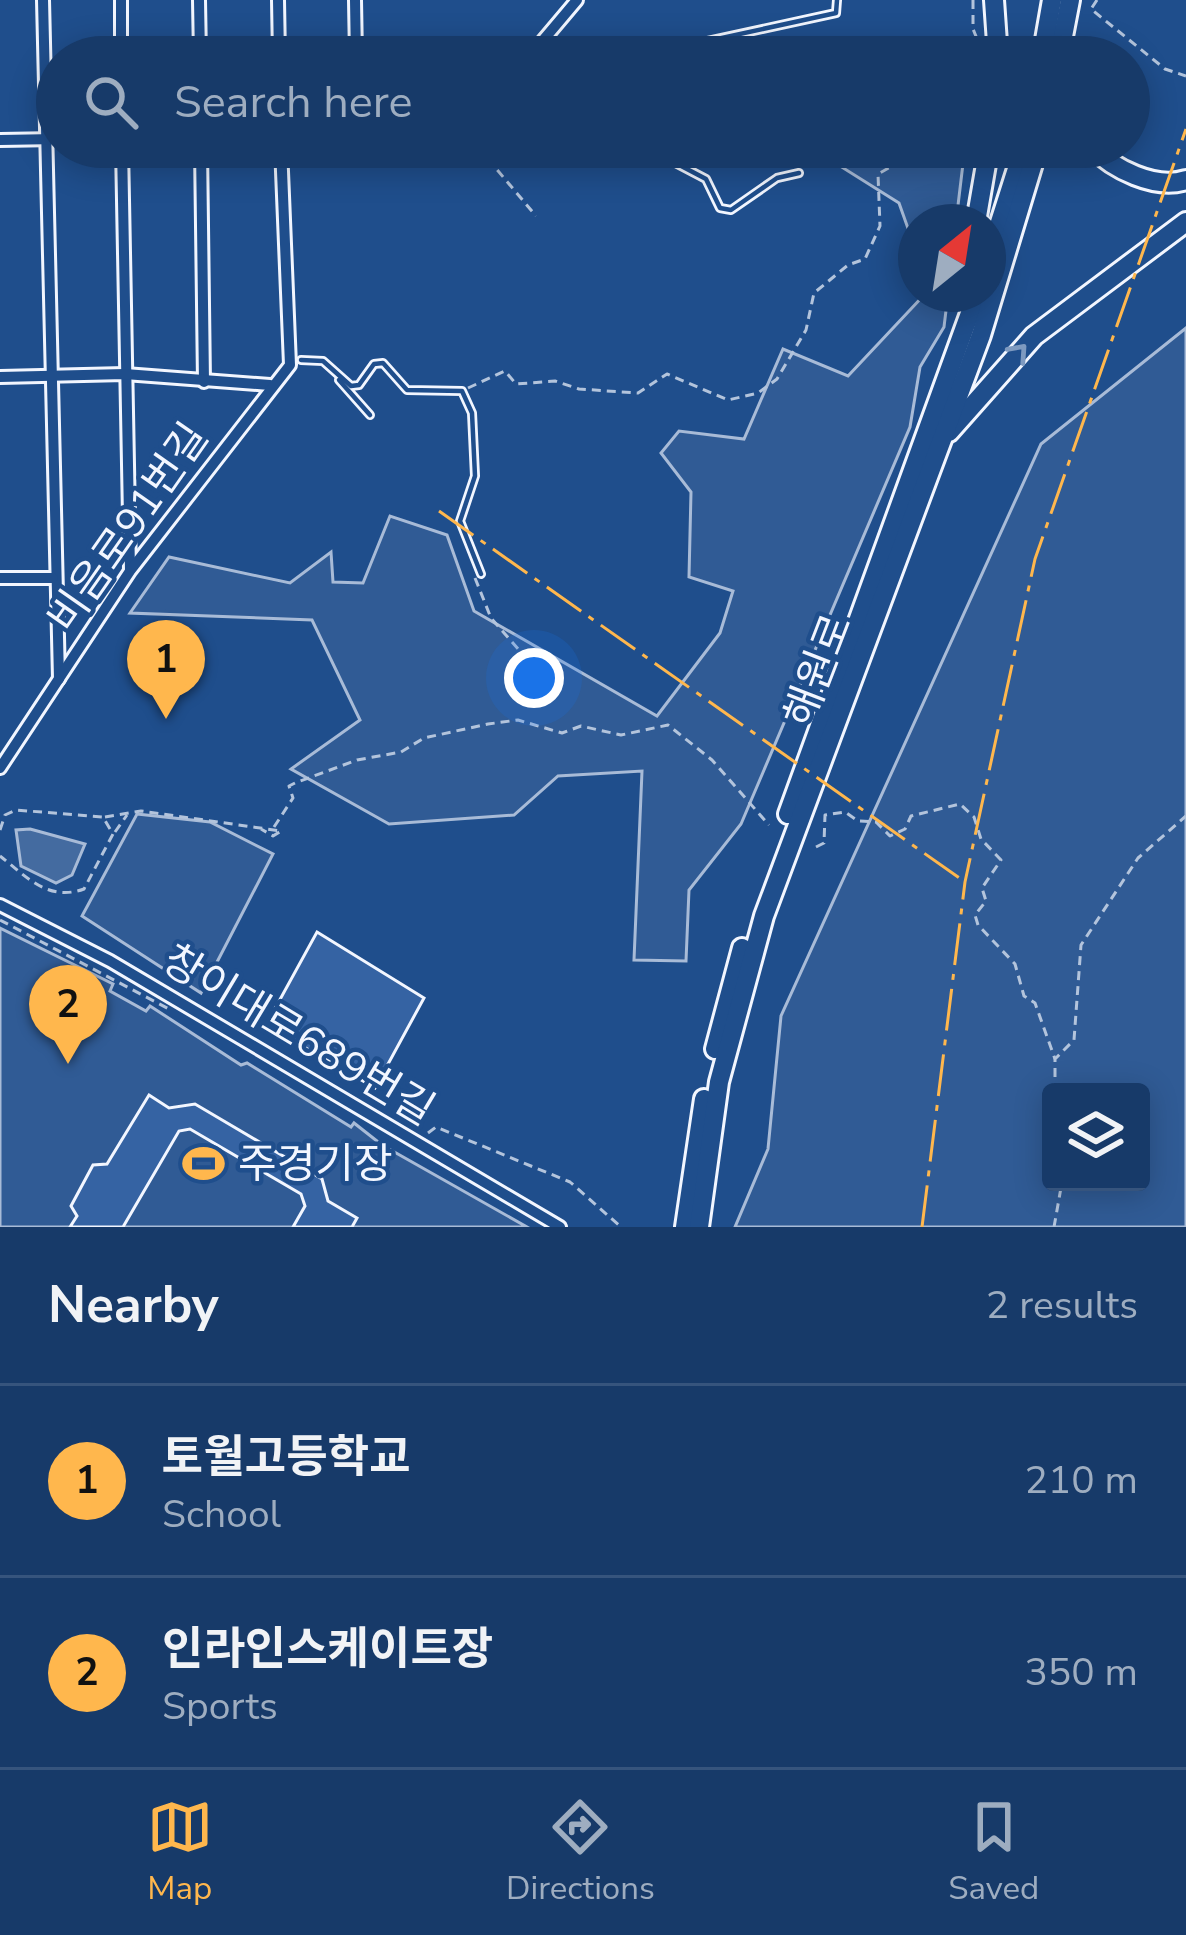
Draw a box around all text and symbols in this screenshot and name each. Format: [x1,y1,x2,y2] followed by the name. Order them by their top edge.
[36,36,1150,168] search box
[78,69,144,135] icon: search
[174,72,413,133] text: Search here
[898,204,1006,312] north arrow
[1005,345,1026,366] one-way arrow
[35,412,221,644] street label: 비음로91번길
[771,606,866,735] street label: 해원로
[127,620,205,719] pin: 1
[504,648,564,708] your location
[152,932,445,1139] street label: 창이대로689번길
[29,965,107,1064] pin: 2
[1042,1083,1150,1191] map controls
[1042,1083,1150,1191] button: layers
[238,1136,393,1193] place label: 주경기장
[181,1140,227,1186] sports icon: 주경기장
[48,1270,219,1340] text: Nearby
[986,1279,1138,1332] text: 2 results
[162,1427,410,1488] text: 토월고등학교
[75,1454,99,1507] text: 1
[1024,1454,1138,1507] text: 210 m
[162,1488,281,1541] text: School
[162,1619,493,1680] text: 인라인스케이트장
[75,1646,99,1699] text: 2
[1024,1646,1138,1699] text: 350 m
[162,1680,278,1733] text: Sports
[147,1794,213,1911] tab: Map
[506,1794,655,1911] tab: Directions
[948,1794,1039,1911] tab: Saved

